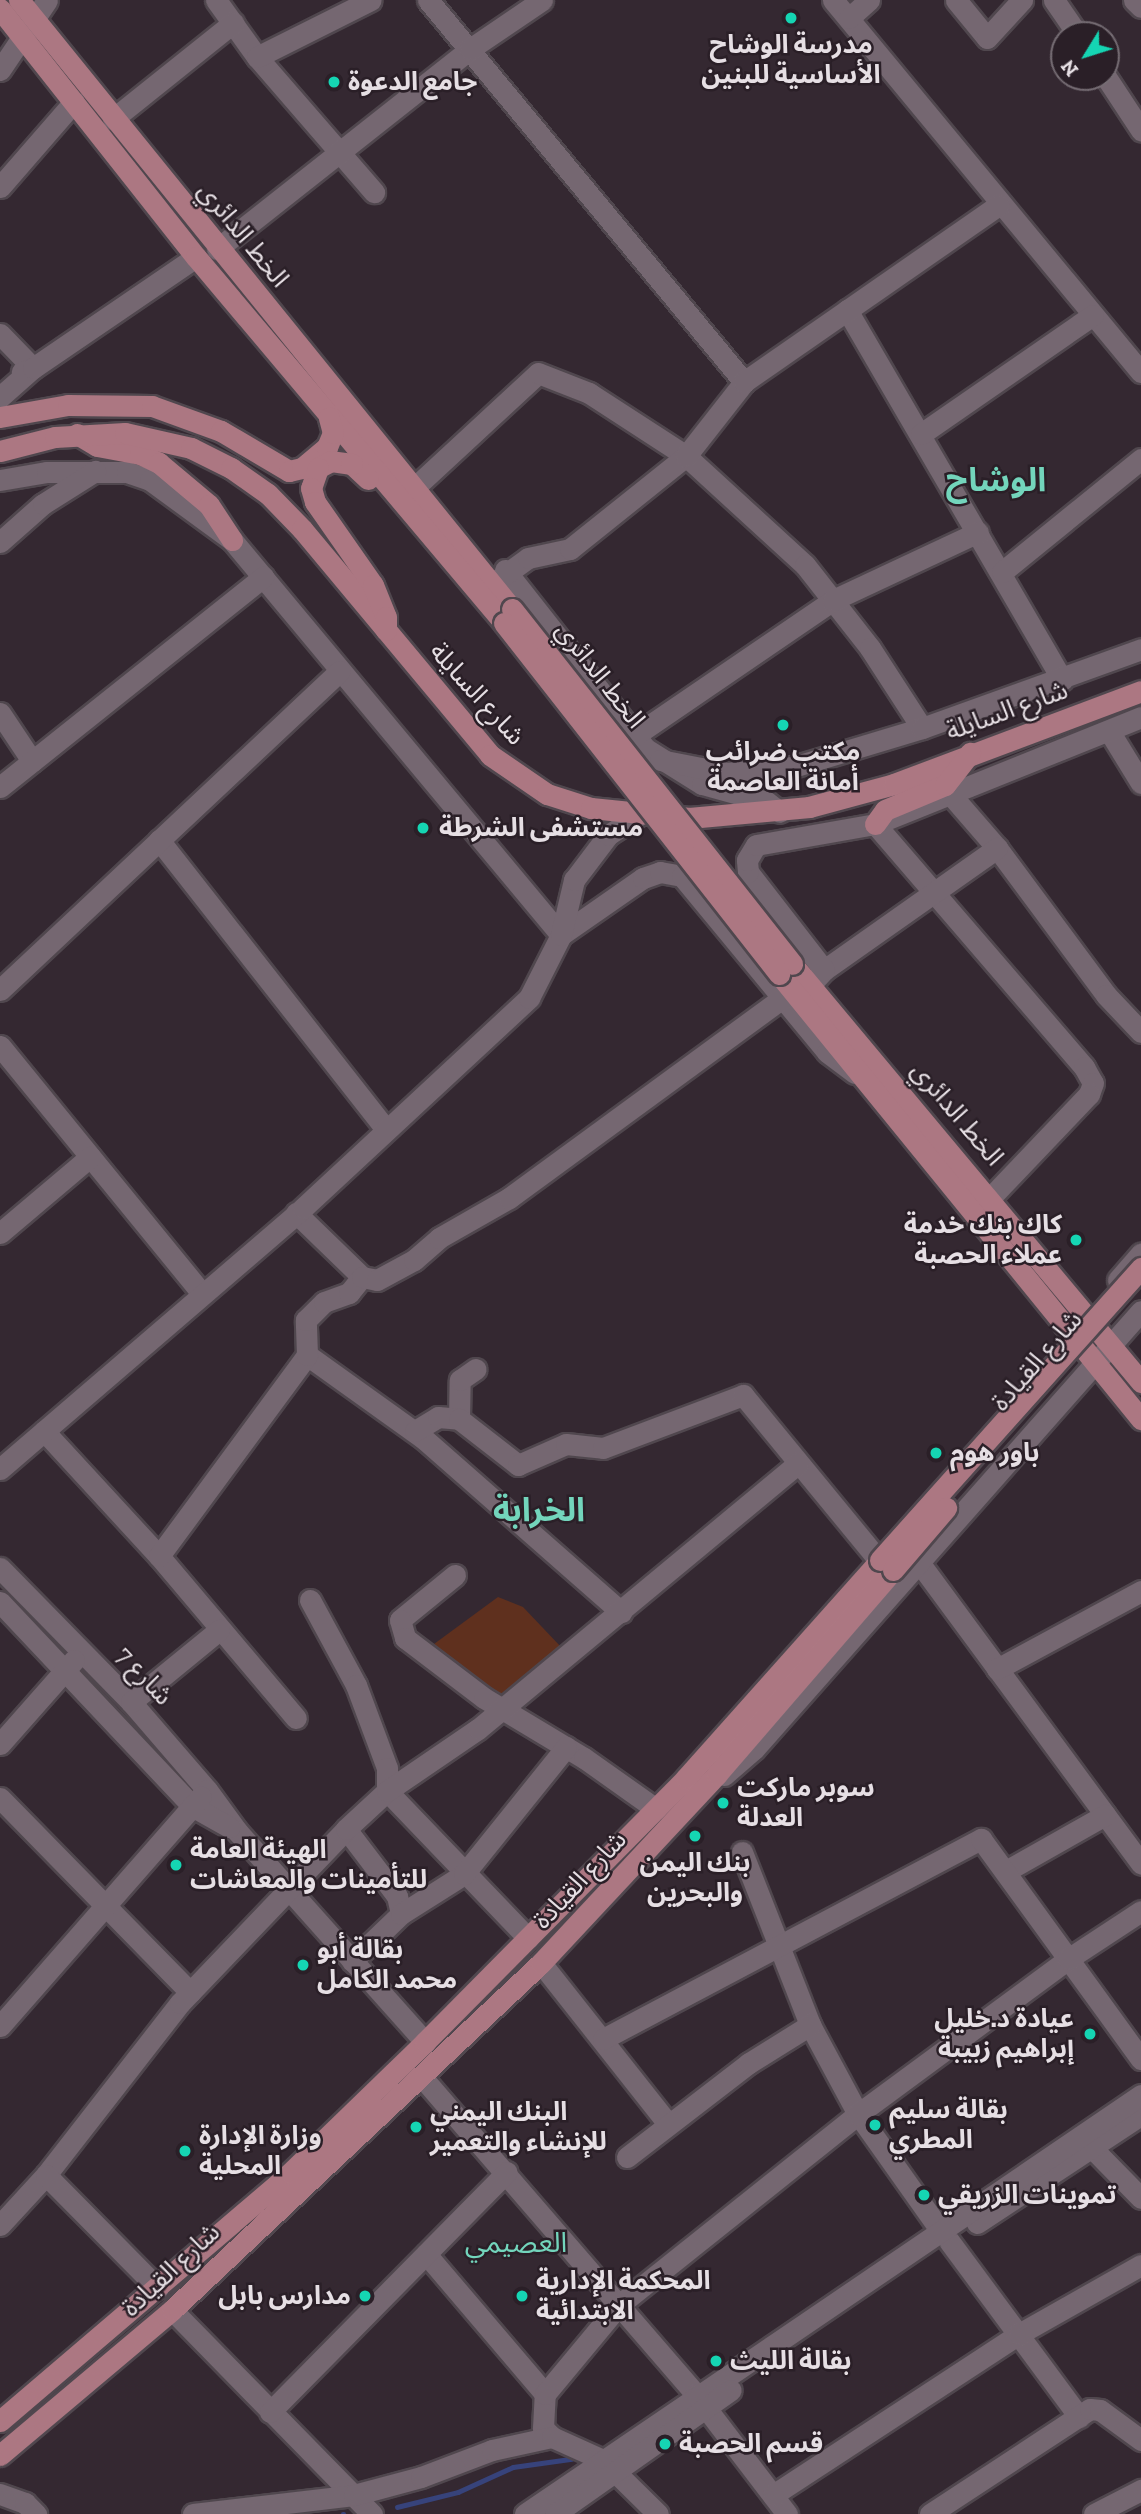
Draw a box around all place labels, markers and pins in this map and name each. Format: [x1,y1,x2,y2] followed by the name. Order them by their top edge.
[783,10,799,26] marker: مدرسة الوشاح الأساسية للبنين
[701,29,881,90] place label: مدرسة الوشاح الأساسية للبنين
[348,66,477,98] place label: جامع الدعوة
[326,74,342,90] marker: جامع الدعوة
[775,717,791,733] marker: مكتب ضرائب أمانة العاصمة
[706,736,860,798] place label: مكتب ضرائب أمانة العاصمة
[439,812,643,844] place label: مستشفى الشرطة
[413,818,433,838] marker: مستشفى الشرطة
[904,1209,1062,1270] place label: كاك بنك خدمة عملاء الحصبة
[1068,1232,1084,1248] marker: كاك بنك خدمة عملاء الحصبة
[950,1437,1039,1469] place label: باور هوم
[928,1445,944,1461] marker: باور هوم
[737,1772,875,1834] place label: سوبر ماركت العدلة
[715,1795,731,1811] marker: سوبر ماركت العدلة
[687,1828,703,1844] marker: بنك اليمن والبحرين
[190,1834,427,1896] place label: الهيئة العامة للتأمينات والمعاشات
[639,1847,751,1909] place label: بنك اليمن والبحرين
[168,1857,184,1873] marker: الهيئة العامة للتأمينات والمعاشات
[317,1934,457,1996] place label: بقالة أبو محمد الكامل
[295,1957,311,1973] marker: بقالة أبو محمد الكامل
[934,2003,1074,2064] place label: عيادة د.خليل إبراهيم زبيبة
[1080,2024,1100,2044] marker: عيادة د.خليل إبراهيم زبيبة
[889,2094,1008,2156] place label: بقالة سليم المطري
[430,2096,607,2158] place label: البنك اليمني للإنشاء والتعمير
[867,2117,883,2133] marker: بقالة سليم المطري
[408,2119,424,2135] marker: البنك اليمني للإنشاء والتعمير
[199,2120,322,2182] place label: وزارة الإدارة المحلية
[177,2143,193,2159] marker: وزارة الإدارة المحلية
[938,2179,1117,2211] place label: تموينات الزريقي
[916,2187,932,2203] marker: تموينات الزريقي
[536,2265,711,2326] place label: المحكمة الإدارية الابتدائية
[218,2280,351,2312] place label: مدارس بابل
[357,2288,373,2304] marker: مدارس بابل
[514,2288,530,2304] marker: المحكمة الإدارية الابتدائية
[730,2345,851,2377] place label: بقالة الليث
[708,2353,724,2369] marker: بقالة الليث
[679,2428,823,2460] place label: قسم الحصبة
[657,2436,673,2452] marker: قسم الحصبة

